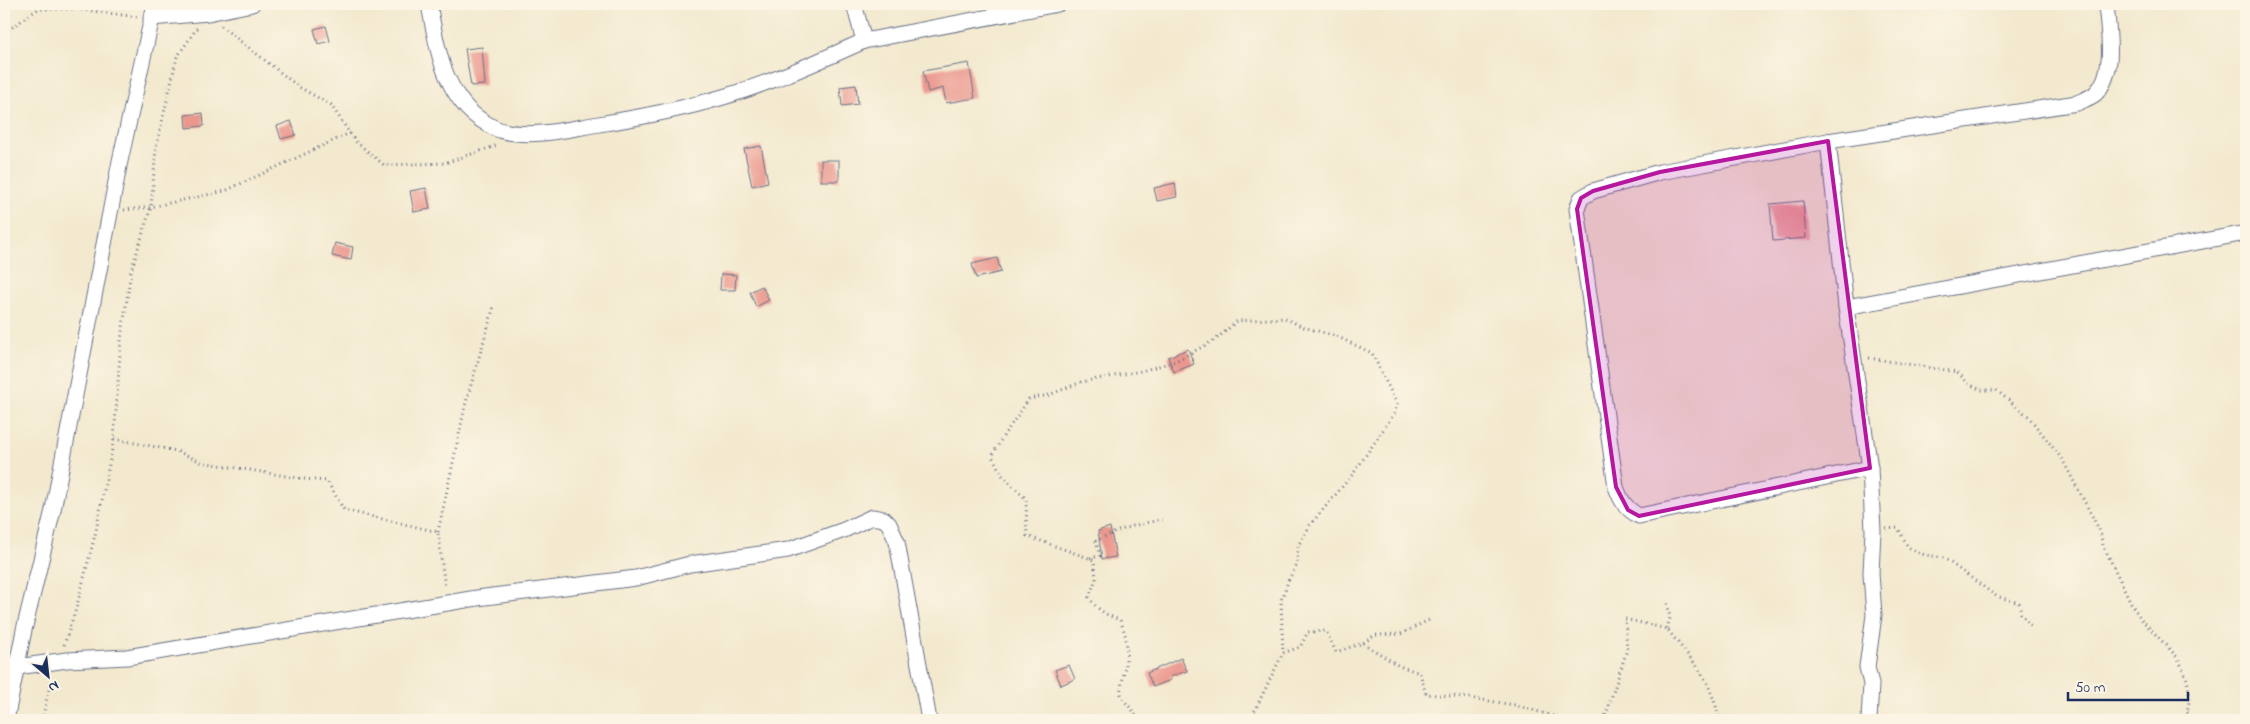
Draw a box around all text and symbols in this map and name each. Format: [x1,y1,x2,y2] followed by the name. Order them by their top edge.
[22,652,72,702] north arrow
[2068,669,2188,701] scale bar
[44,675,63,698] text: N
[2075,677,2106,699] text: 50 m

